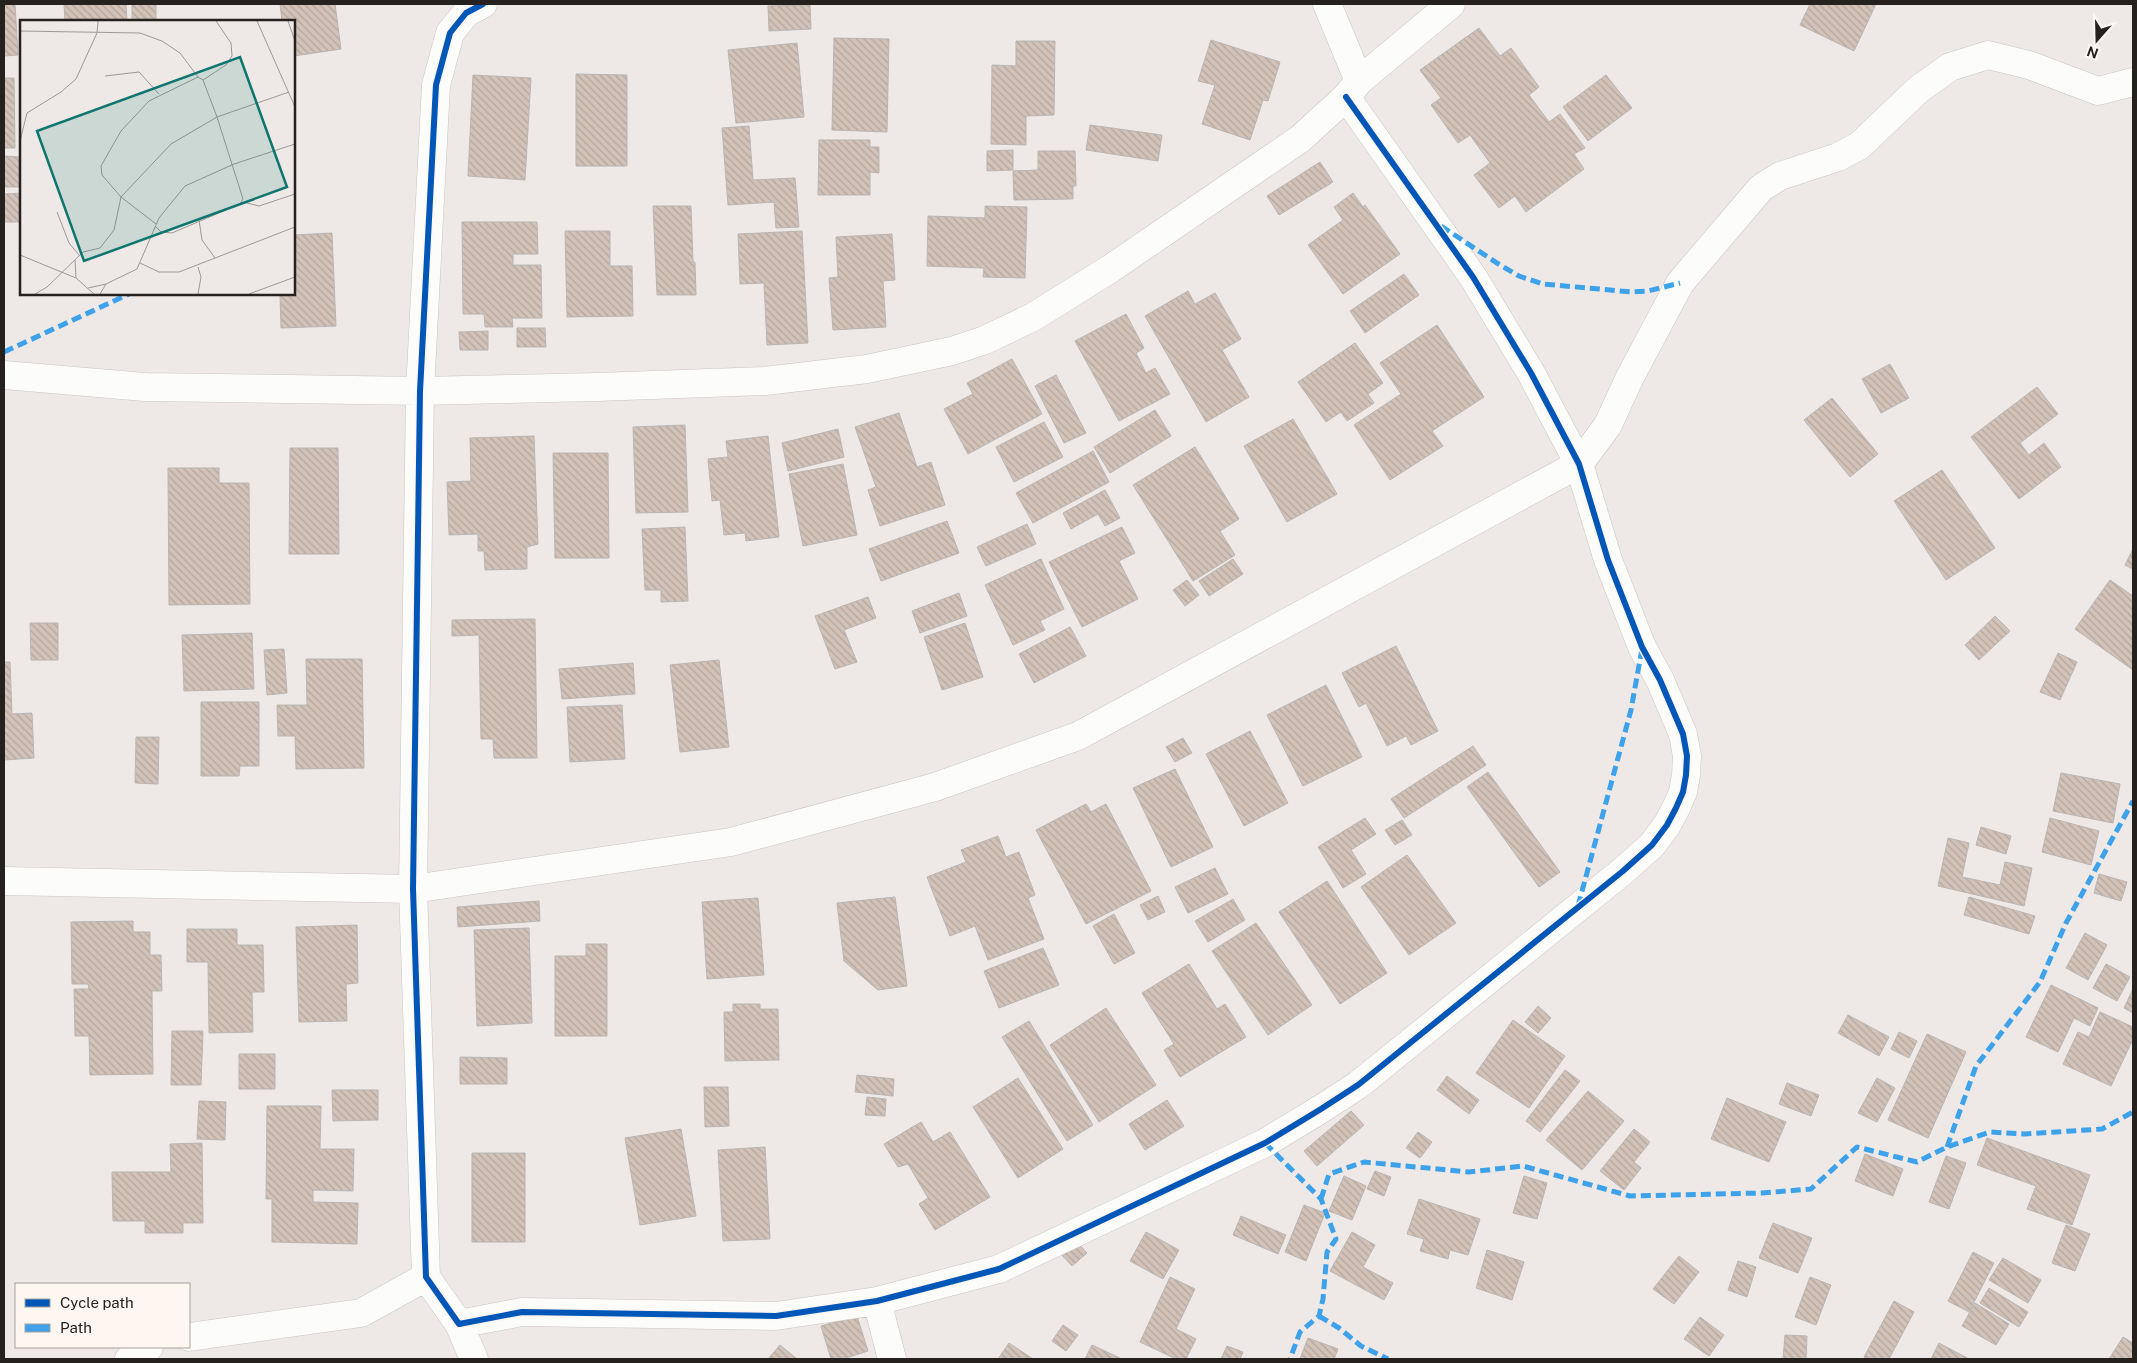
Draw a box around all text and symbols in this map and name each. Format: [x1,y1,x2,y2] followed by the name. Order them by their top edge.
[2072,15,2122,65] north arrow
[20,20,295,295] inset map
[2085,43,2100,62] text: N
[15,1283,190,1348] legend
[60,1294,134,1311] text: Cycle path
[60,1319,92,1336] text: Path

